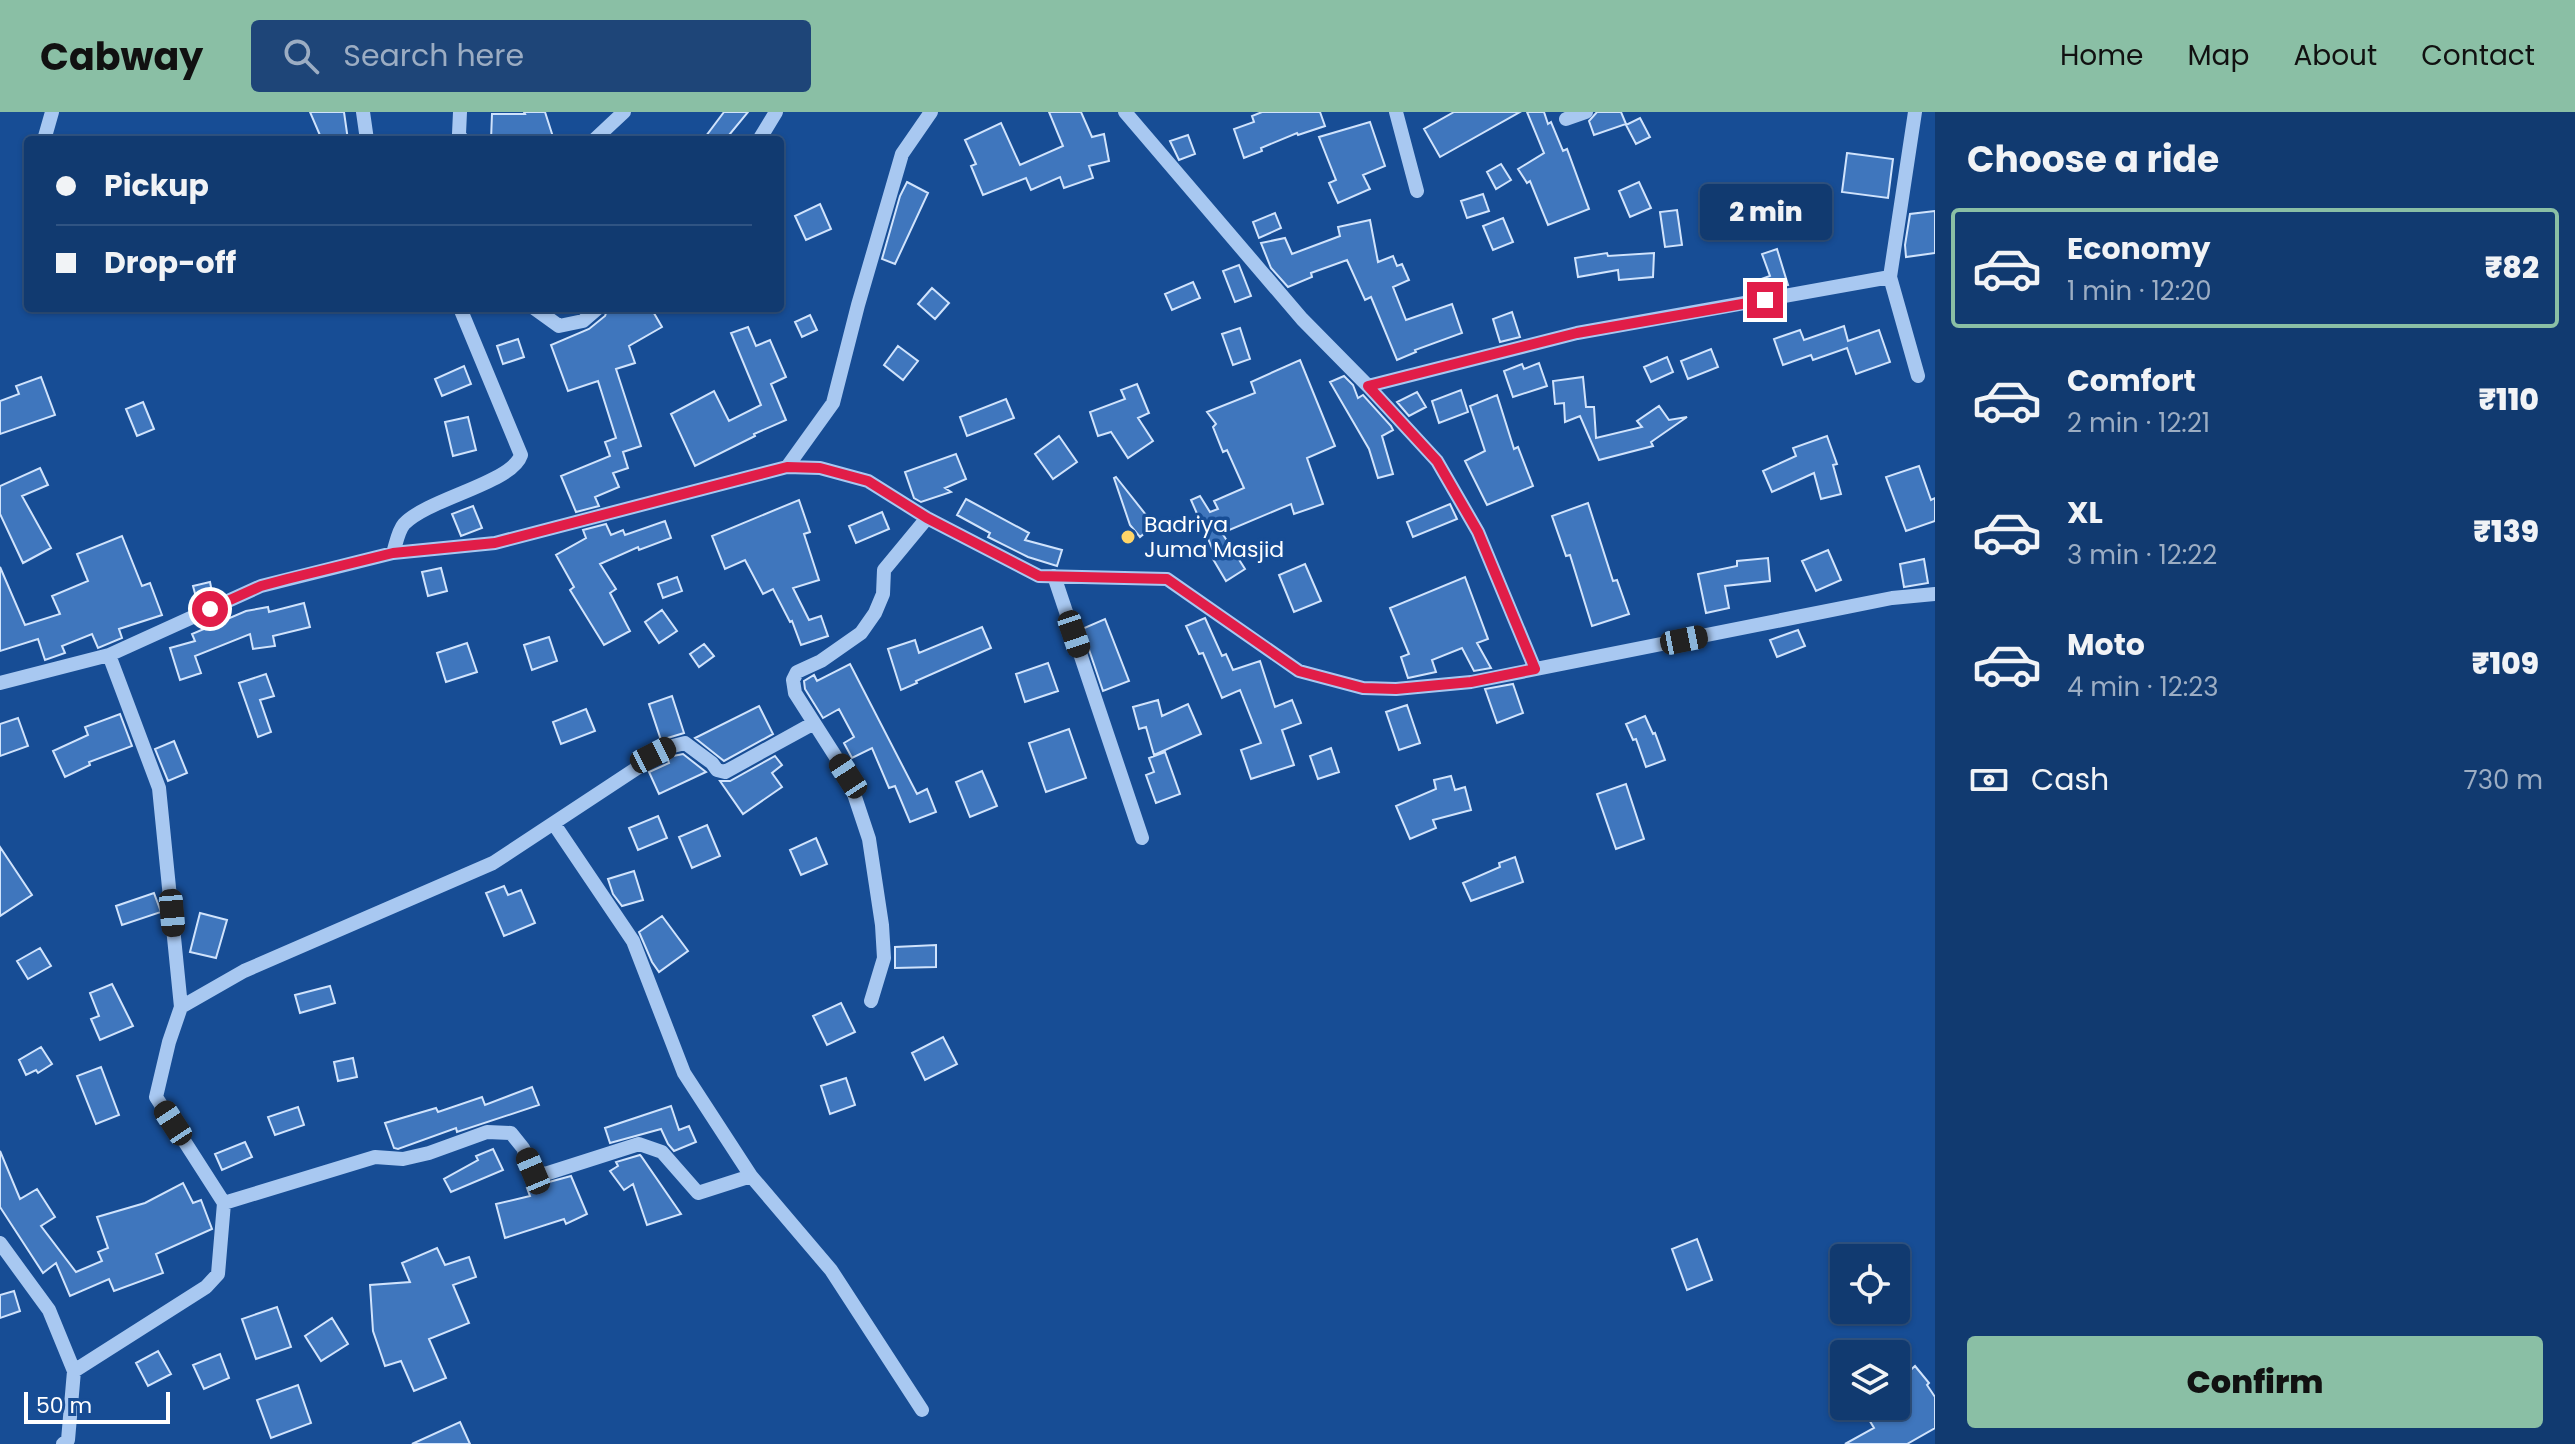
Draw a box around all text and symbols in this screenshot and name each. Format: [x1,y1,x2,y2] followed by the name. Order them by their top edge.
[251,20,811,92] search box
[40,30,203,83] text: Cabway
[279,34,323,78] icon: search
[343,34,524,77] text: Search here
[2060,36,2143,75] text: Home
[2187,36,2249,75] text: Map
[2293,36,2377,75] text: About
[2421,36,2535,75] text: Contact
[1967,134,2219,185] text: Choose a ride
[104,164,209,207] text: Pickup
[1699,184,1831,240] callout: 2 min
[1729,194,1803,230] text: 2 min
[2067,227,2211,270] text: Economy
[1971,232,2043,304] icon: car
[104,241,236,284] text: Drop-off
[2485,246,2539,289] text: ₹82
[2067,273,2212,309] text: 1 min · 12:20
[1747,282,1783,318] route end
[2067,359,2196,402] text: Comfort
[1971,364,2043,436] icon: car
[2478,378,2539,421] text: ₹110
[2067,405,2210,441] text: 2 min · 12:21
[2067,491,2103,534] text: XL
[1971,496,2043,568] icon: car
[1144,509,1284,565] place label: Badriya Juma Masjid
[2473,510,2539,553] text: ₹139
[1119,528,1137,546] marker: Badriya Juma Masjid
[2067,537,2217,573] text: 3 min · 12:22
[192,591,228,627] route start
[1055,607,1093,661] car
[2067,623,2145,666] text: Moto
[1658,624,1710,656] car
[1971,628,2043,700] icon: car
[2472,642,2539,685] text: ₹109
[2067,669,2219,705] text: 4 min · 12:23
[626,733,680,777] car
[825,749,871,803] car
[1967,758,2011,802] icon: cash
[2031,758,2109,801] text: Cash
[2463,762,2543,798] text: 730 m
[158,888,186,938] car
[150,1096,196,1150] car
[513,1144,553,1198] car
[1830,1244,1910,1420] map controls
[1830,1244,1910,1324] button: locate
[1967,1336,2543,1428] button: Confirm
[1830,1340,1910,1420] button: layers
[24,1388,170,1424] scale bar
[36,1390,92,1421] text: 50 m

